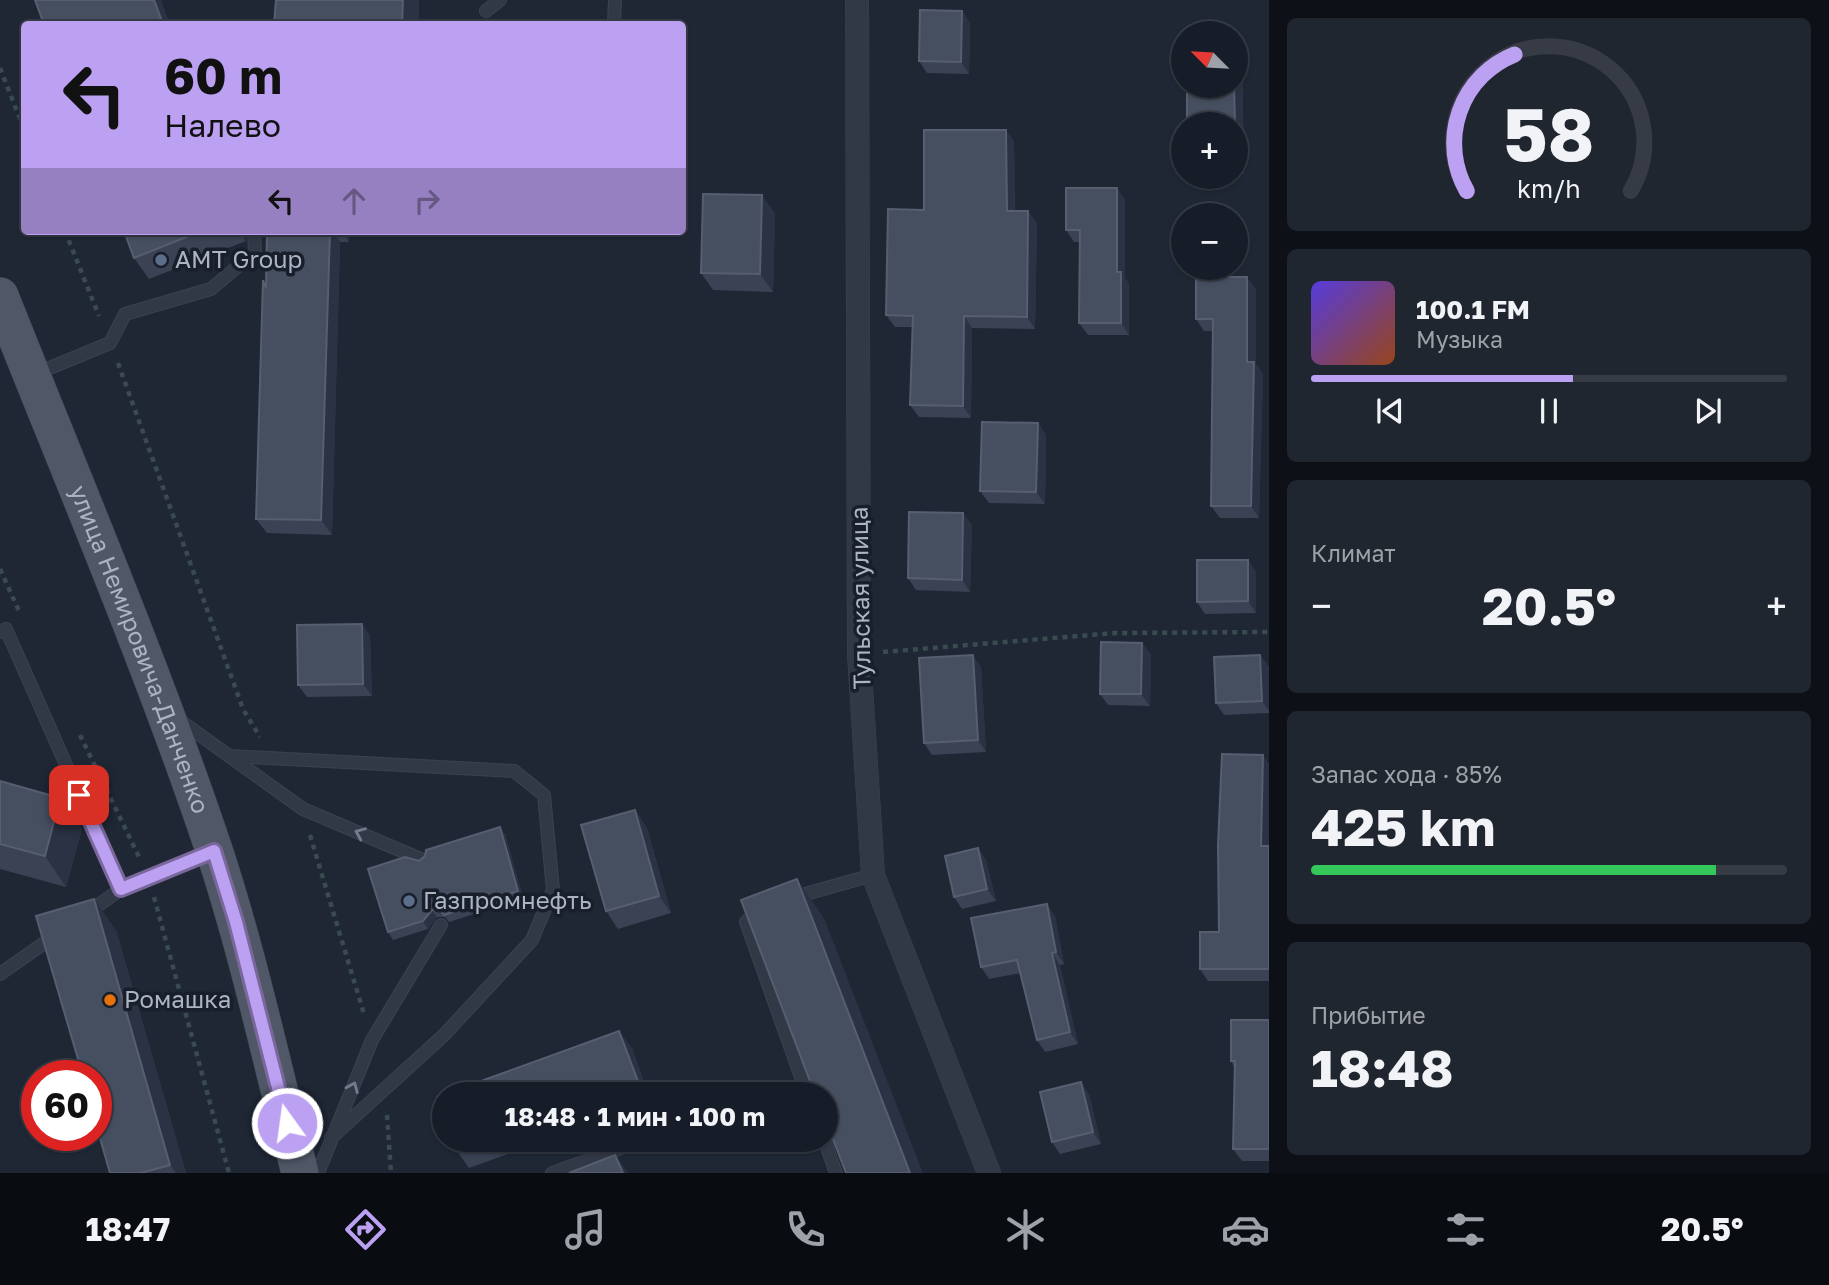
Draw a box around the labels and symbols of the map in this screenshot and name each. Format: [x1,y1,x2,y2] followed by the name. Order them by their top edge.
[1171,21,1248,98] north arrow
[175,244,302,273] place label: АМТ Group
[153,252,169,268] marker: АМТ Group
[65,481,216,817] street label: улица Немировича-Данченко
[843,506,876,690] street label: Тульская улица
[49,765,109,825] pin
[355,828,367,842] one-way arrow
[423,885,591,914] place label: Газпромнефть
[401,893,417,909] marker: Газпромнефть
[124,984,231,1013] place label: Ромашка
[102,992,118,1008] marker: Ромашка
[21,1060,112,1151] speed limit sign: 60
[344,1082,358,1094] one-way arrow
[250,1086,324,1160] position arrow

